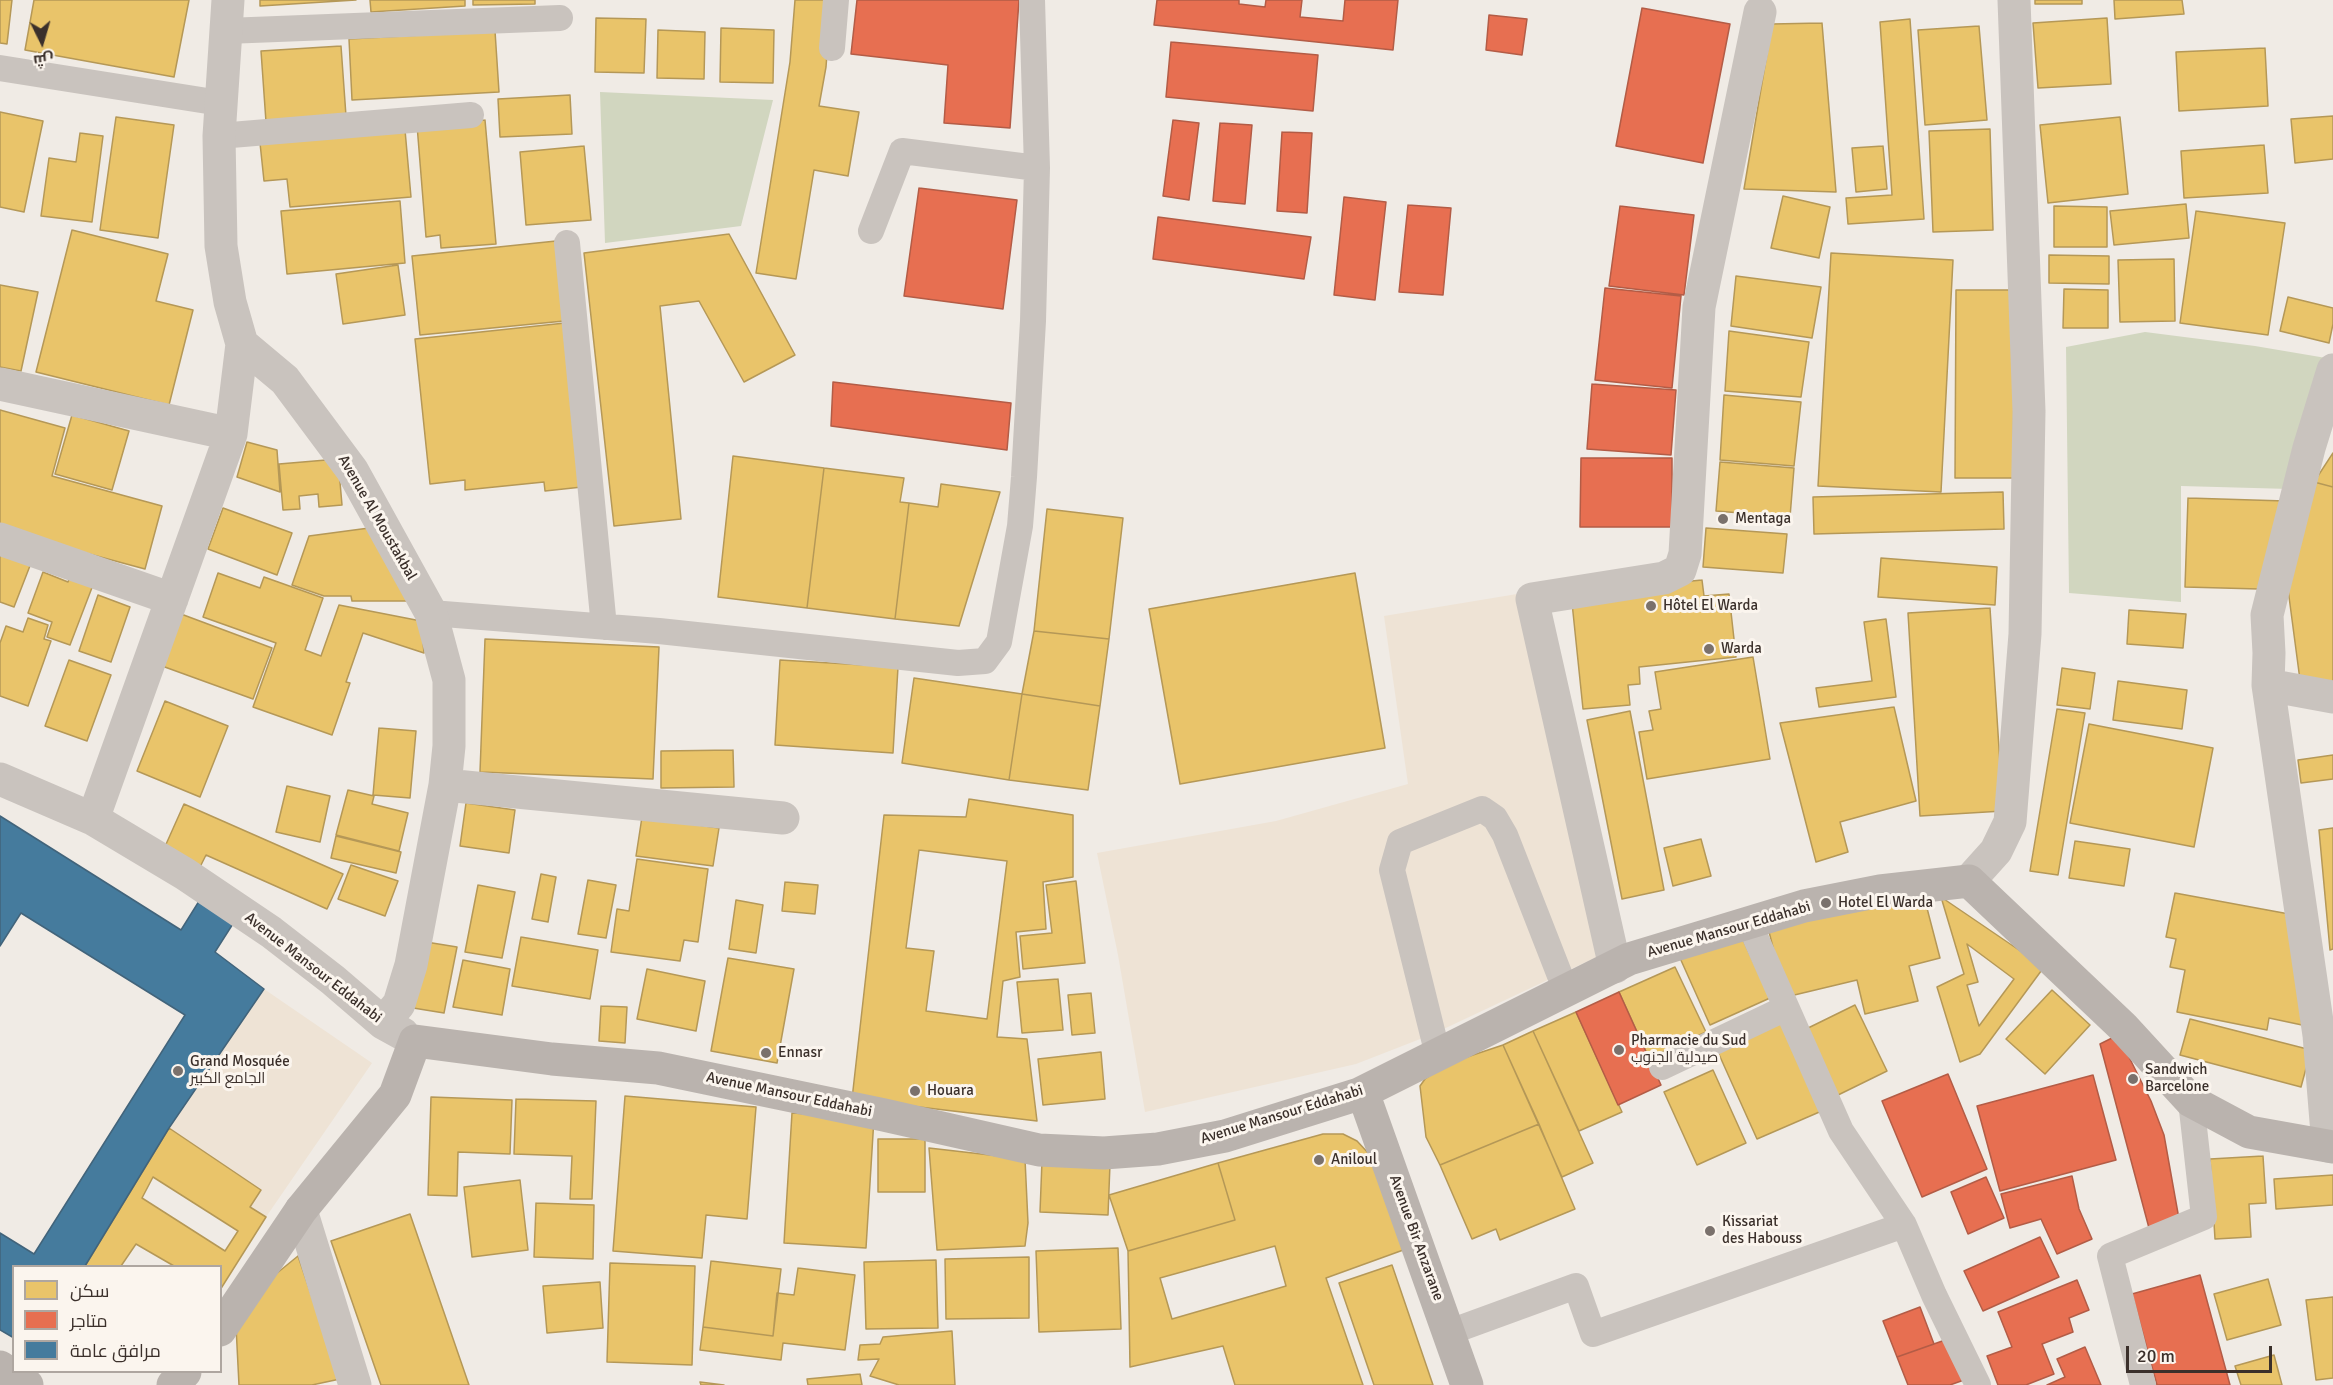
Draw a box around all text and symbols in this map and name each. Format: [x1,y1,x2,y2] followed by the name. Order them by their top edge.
[12,12,72,72] north arrow
[32,49,55,71] text: ش
[334,452,420,584] street label: Avenue Al Moustakbal
[1735,510,1791,528] place label: Mentaga
[1716,512,1730,526] marker: Mentaga
[1663,597,1758,615] place label: Hôtel El Warda
[1644,599,1658,613] marker: Hôtel El Warda
[1721,640,1762,658] place label: Warda
[1702,642,1716,656] marker: Warda
[1838,894,1933,912] place label: Hotel El Warda
[1819,896,1833,910] marker: Hotel El Warda
[1645,898,1813,962] street label: Avenue Mansour Eddahabi
[241,909,385,1027] street label: Avenue Mansour Eddahabi
[1631,1032,1746,1067] place label: Pharmacie du Sud صيدلية الجنوب
[1612,1043,1626,1057] marker: Pharmacie du Sud صيدلية الجنوب
[778,1044,823,1062] place label: Ennasr
[759,1046,773,1060] marker: Ennasr
[190,1053,290,1088] place label: Grand Mosquée الجامع الكبير
[2145,1061,2209,1096] place label: Sandwich Barcelone
[171,1064,185,1078] marker: Grand Mosquée الجامع الكبير
[704,1069,874,1121] street label: Avenue Mansour Eddahabi
[2126,1072,2140,1086] marker: Sandwich Barcelone
[927,1082,974,1100] place label: Houara
[1199,1082,1365,1148] street label: Avenue Mansour Eddahabi
[908,1084,922,1098] marker: Houara
[1331,1151,1377,1169] place label: Aniloul
[1312,1153,1326,1167] marker: Aniloul
[1385,1173,1447,1303] street label: Avenue Bir Anzarane
[1722,1213,1802,1248] place label: Kissariat des Habouss
[1703,1224,1717,1238] marker: Kissariat des Habouss
[12,1265,222,1373] legend
[70,1280,109,1302] text: سكن
[70,1310,108,1332] text: متاجر
[2129,1334,2274,1372] scale bar
[70,1340,161,1362] text: مرافق عامة
[2137,1345,2175,1367] text: 20 m

